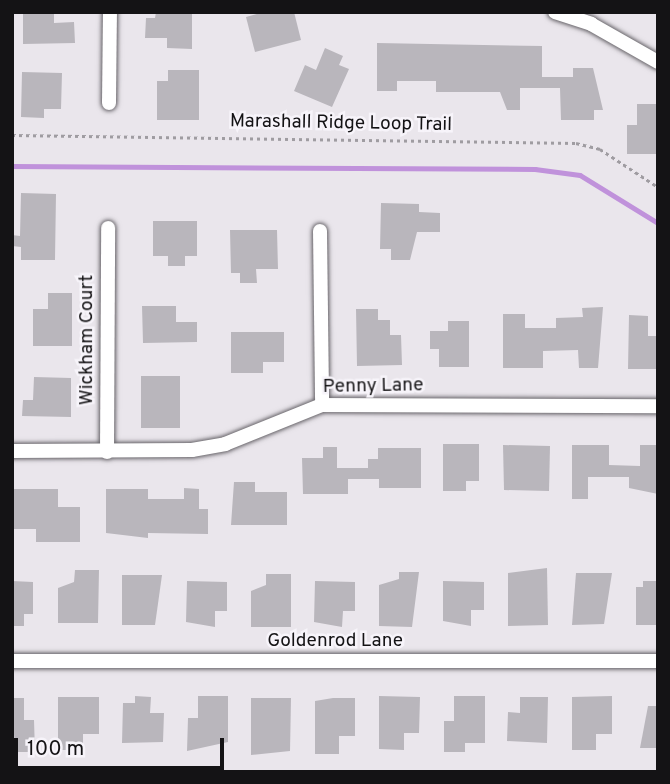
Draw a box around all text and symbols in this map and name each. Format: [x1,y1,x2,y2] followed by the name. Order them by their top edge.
[229,111,453,137] street label: Marashall Ridge Loop Trail
[77,275,99,405] street label: Wickham Court
[322,375,424,399] street label: Penny Lane
[267,631,403,653] street label: Goldenrod Lane
[18,724,228,768] scale bar
[27,736,84,763] text: 100 m

